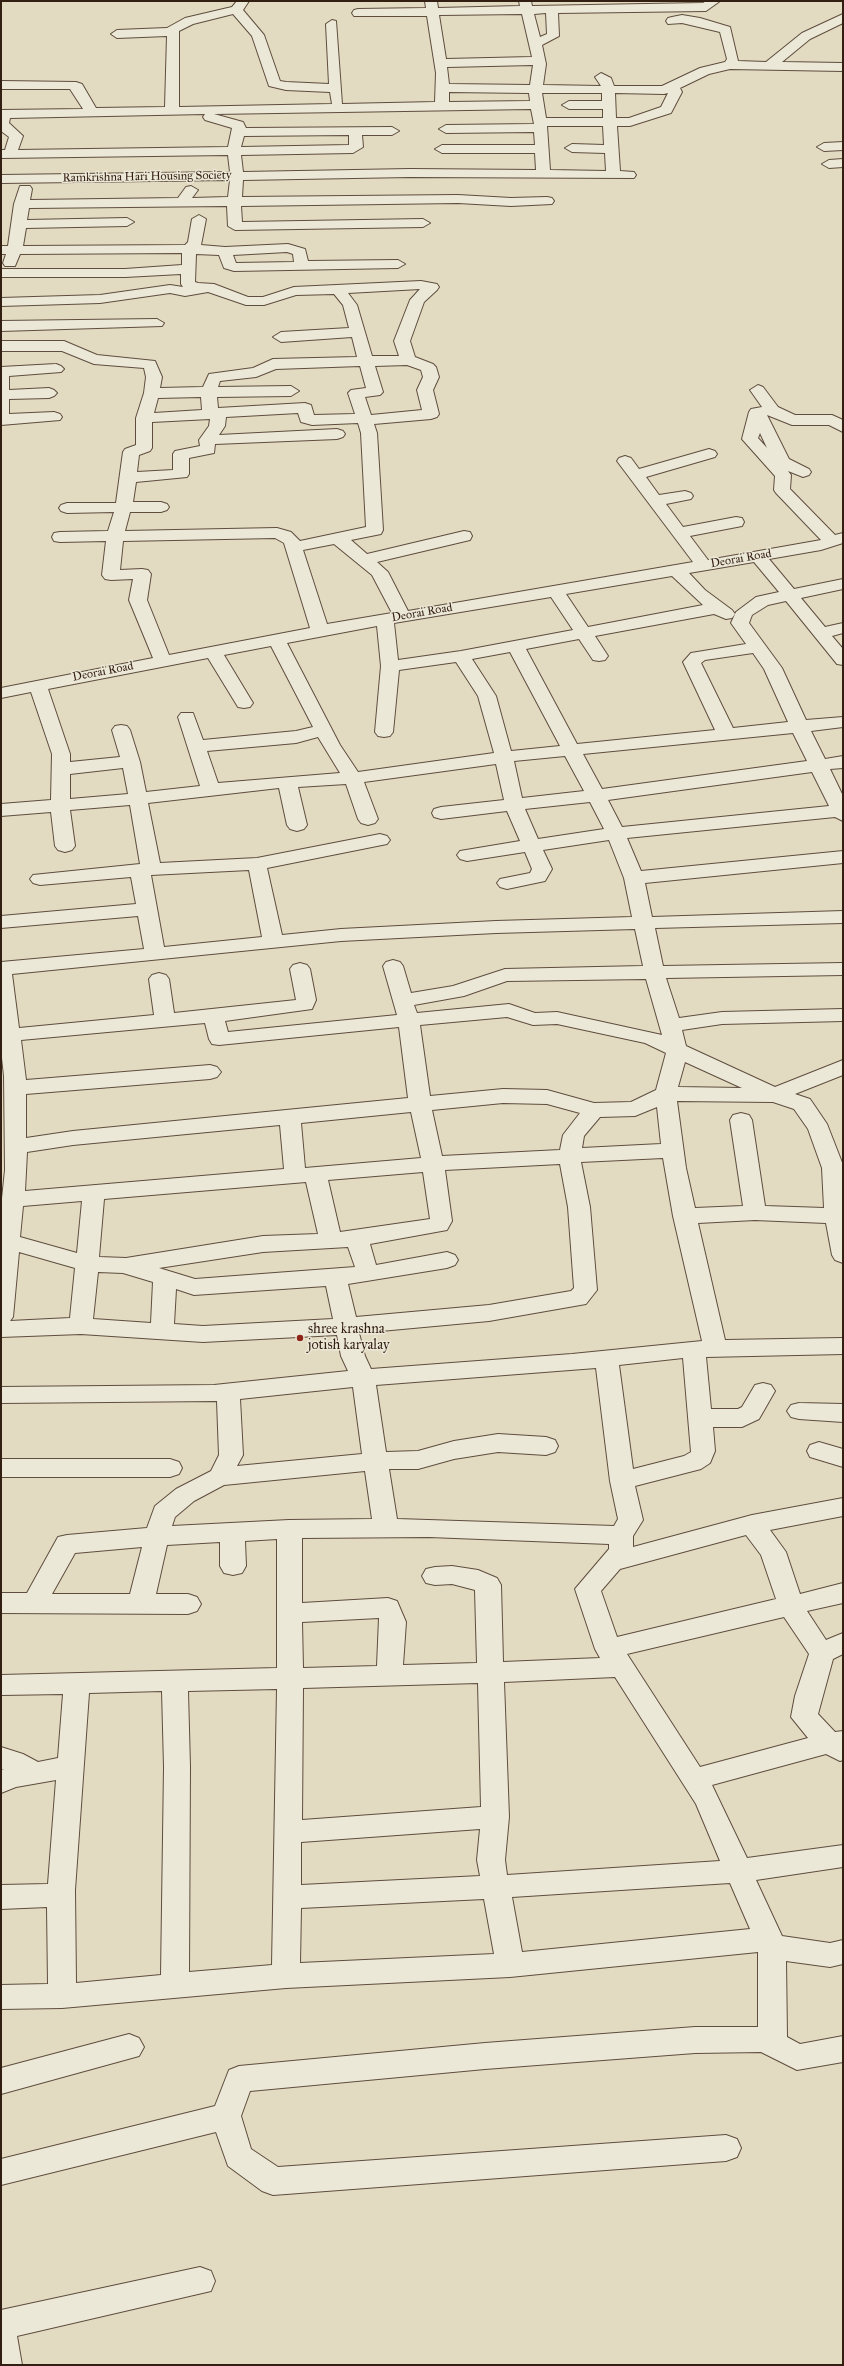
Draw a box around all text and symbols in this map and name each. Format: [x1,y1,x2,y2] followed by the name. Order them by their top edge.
[62,168,232,186] street label: Ramkrishna Hari Housing Society
[709,547,773,571] street label: Deorai Road
[390,601,454,625] street label: Deorai Road
[71,659,135,685] street label: Deorai Road
[308,1322,389,1354] place label: shree krashna jotish karyalay
[295,1333,305,1343] marker: shree krashna jotish karyalay

